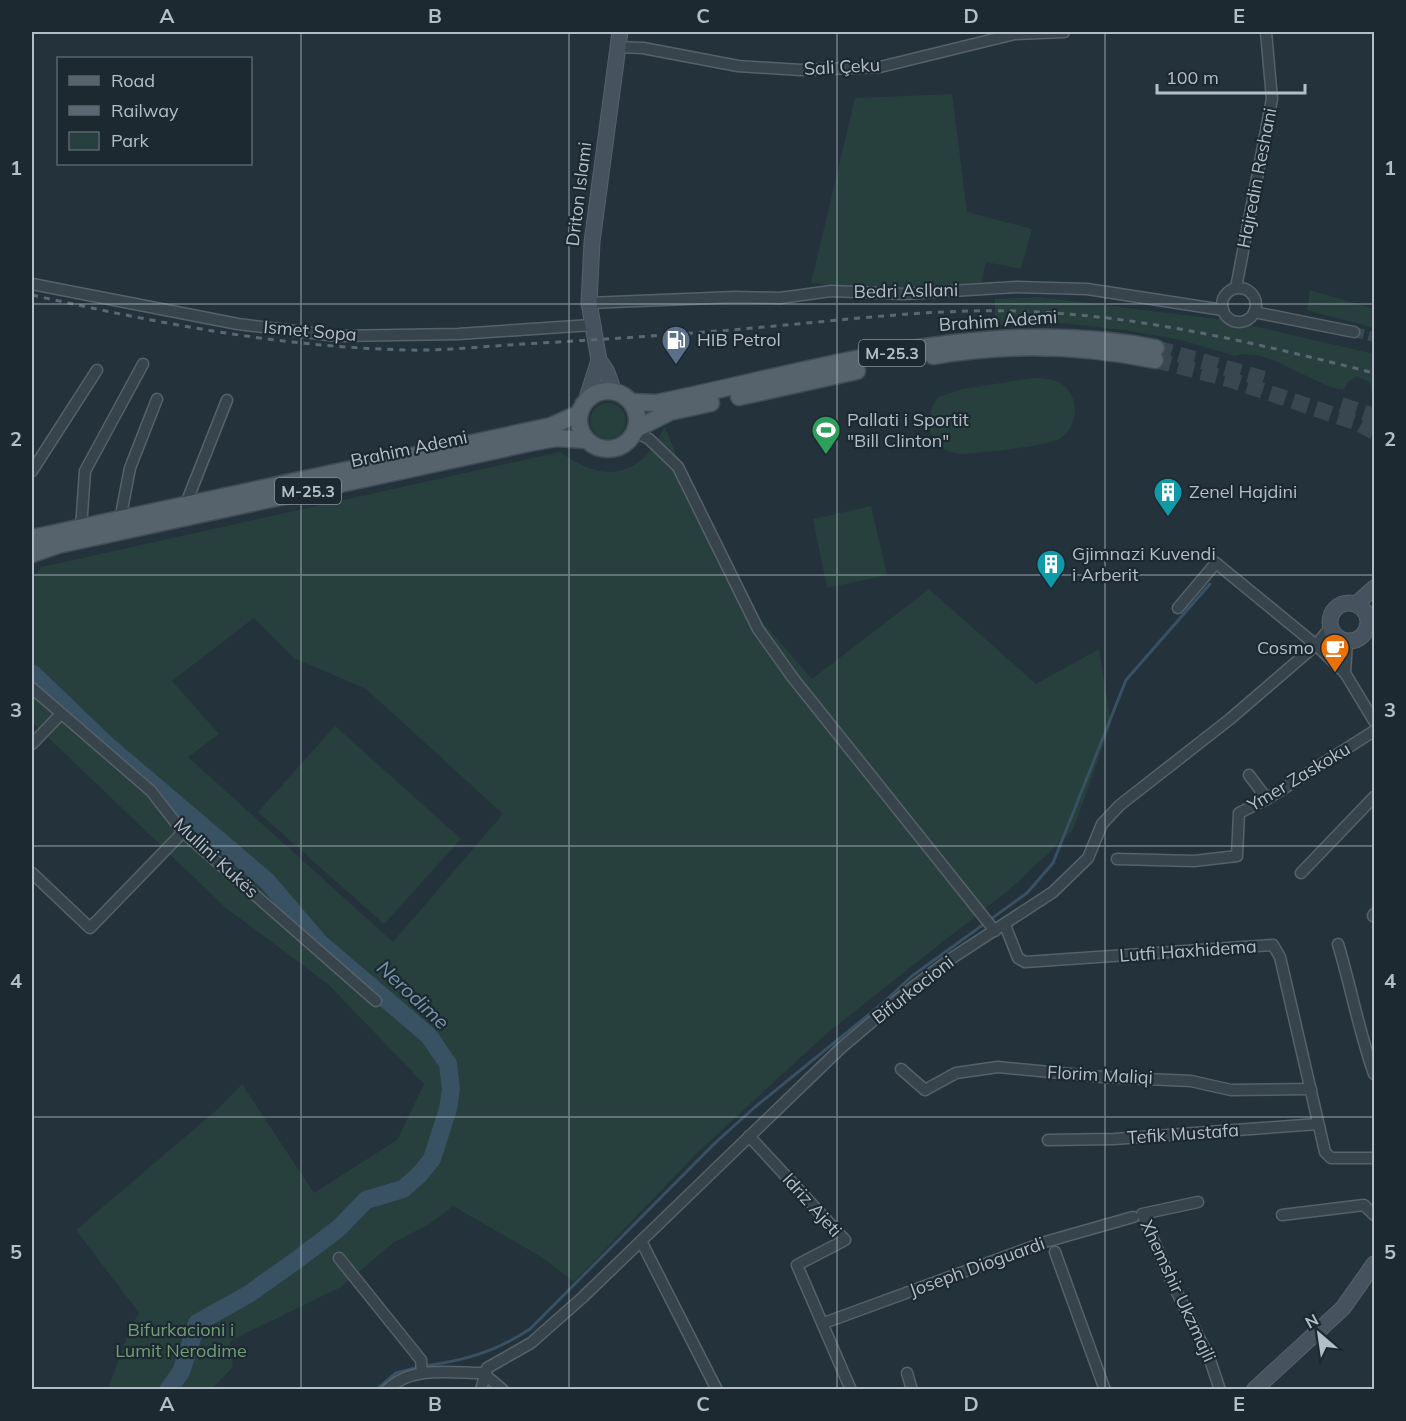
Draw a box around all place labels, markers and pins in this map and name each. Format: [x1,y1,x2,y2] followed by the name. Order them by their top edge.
[660,324,692,366] fuel station icon: HIB Petrol
[697,328,781,351] place label: HIB Petrol
[847,408,969,452] place label: Pallati i Sportit "Bill Clinton"
[810,414,842,456] sports icon: Pallati i Sportit "Bill Clinton"
[1152,476,1184,518] building icon: Zenel Hajdini
[1189,480,1297,503] place label: Zenel Hajdini
[1072,542,1216,586] place label: Gjimnazi Kuvendi i Arberit
[1035,548,1067,590] building icon: Gjimnazi Kuvendi i Arberit
[1319,632,1351,674] cafe icon: Cosmo
[1257,636,1314,659] place label: Cosmo

